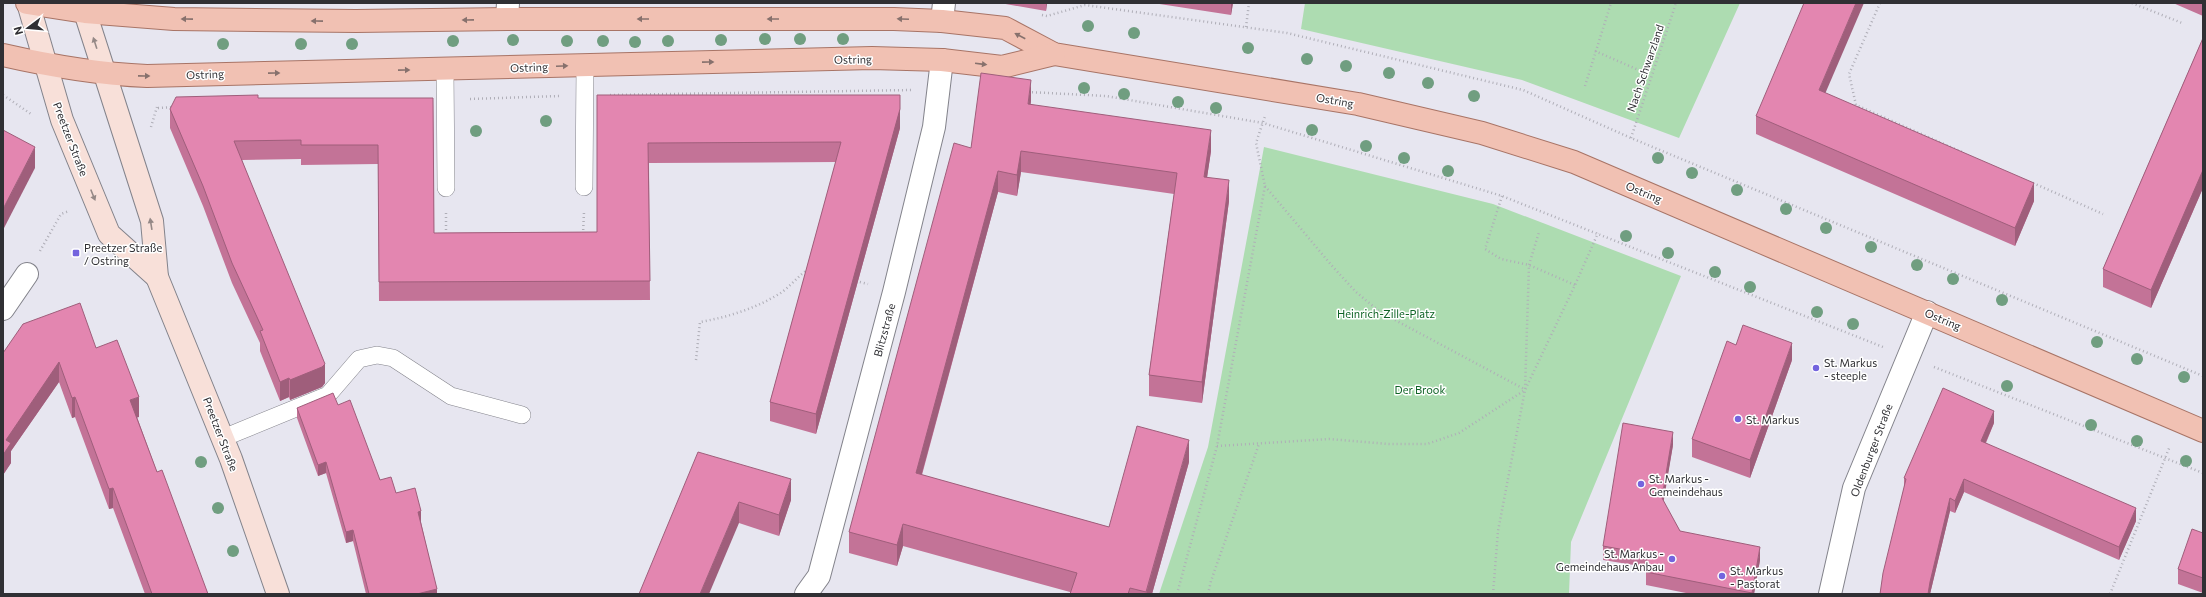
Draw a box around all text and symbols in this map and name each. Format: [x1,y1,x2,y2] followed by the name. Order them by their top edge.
[8,8,48,48] north arrow
[180,16,193,22] one-way arrow
[636,16,649,22] one-way arrow
[766,16,779,22] one-way arrow
[896,16,909,22] one-way arrow
[461,17,474,23] one-way arrow
[310,18,323,24] one-way arrow
[1624,23,1666,113] street label: Nach Schwarzland
[11,25,25,37] text: N
[1014,32,1026,39] one-way arrow
[92,36,98,48] one-way arrow
[834,52,872,66] street label: Ostring
[702,59,715,65] one-way arrow
[510,60,548,74] street label: Ostring
[975,61,987,67] one-way arrow
[556,63,568,70] one-way arrow
[186,67,224,81] street label: Ostring
[398,67,411,73] one-way arrow
[268,69,280,76] one-way arrow
[138,72,150,79] one-way arrow
[1315,90,1355,110] street label: Ostring
[51,100,91,178] street label: Preetzer Straße
[1624,179,1664,205] street label: Ostring
[90,189,96,200] one-way arrow
[148,218,154,230] one-way arrow
[84,241,162,267] place label: Preetzer Straße / Ostring
[71,248,81,258] marker: Preetzer Straße / Ostring
[871,302,897,358] street label: Blitzstraße
[1923,306,1963,332] street label: Ostring
[1337,307,1436,320] park label: Heinrich-Zille-Platz
[1824,356,1877,382] place label: St. Markus - steeple
[1811,363,1821,373] marker: St. Markus - steeple
[1395,383,1445,396] park label: Der Brook
[201,395,241,473] street label: Preetzer Straße
[1847,401,1895,498] street label: Oldenburger Straße
[1746,413,1799,426] place label: St. Markus
[1733,414,1743,424] marker: St. Markus
[1649,472,1723,498] place label: St. Markus - Gemeindehaus
[1636,479,1646,489] marker: St. Markus - Gemeindehaus
[1556,547,1664,573] place label: St. Markus - Gemeindehaus Anbau
[1667,554,1677,564] marker: St. Markus - Gemeindehaus Anbau
[1730,564,1783,590] place label: St. Markus - Pastorat
[1717,571,1727,581] marker: St. Markus - Pastorat

